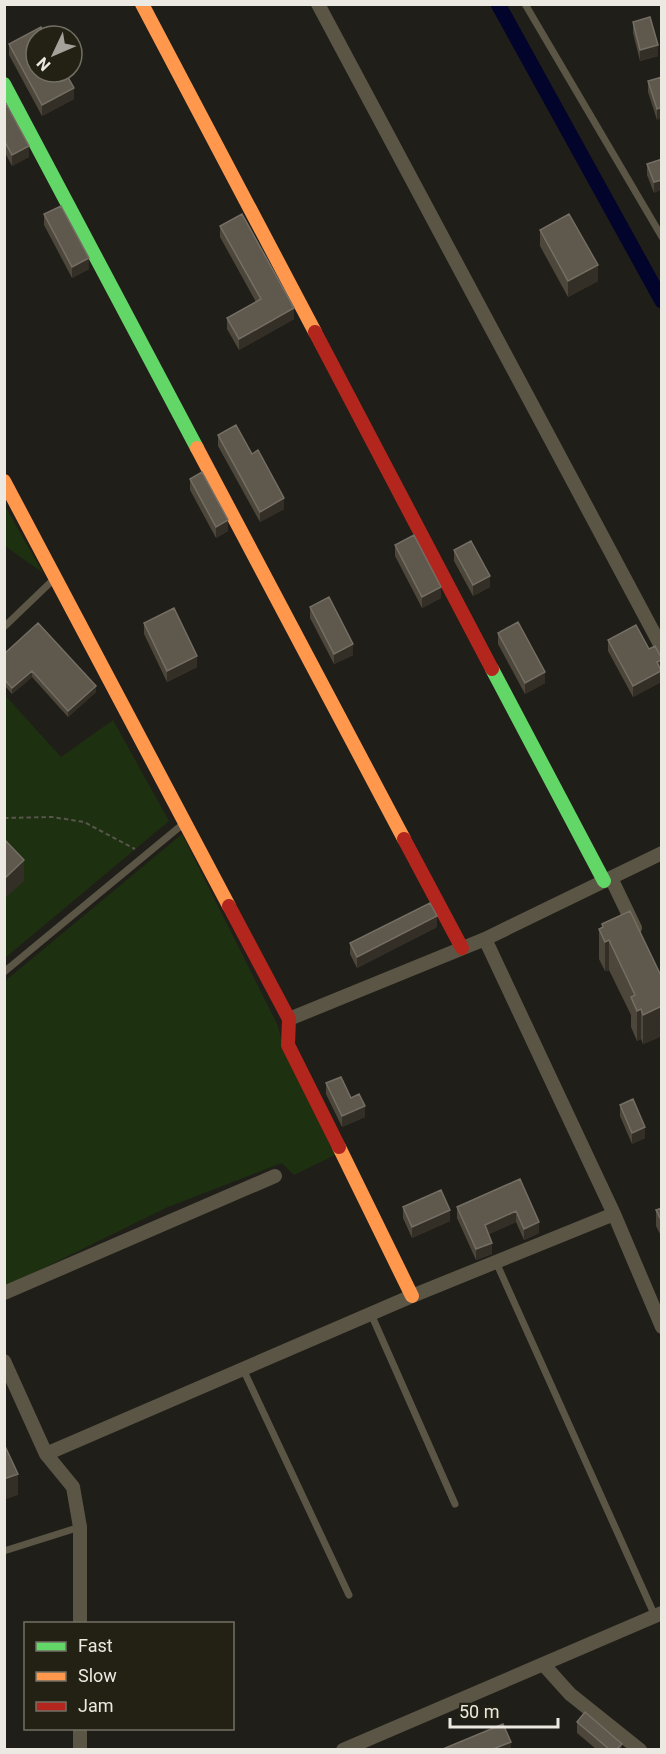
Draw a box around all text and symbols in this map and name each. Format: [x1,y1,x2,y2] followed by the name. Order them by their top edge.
[24,24,84,84] north arrow
[33,53,54,75] text: N
[24,1622,234,1730] legend
[78,1635,113,1656] text: Fast
[78,1665,117,1686] text: Slow
[450,1691,558,1729] scale bar
[78,1695,114,1716] text: Jam
[459,1701,499,1722] text: 50 m

